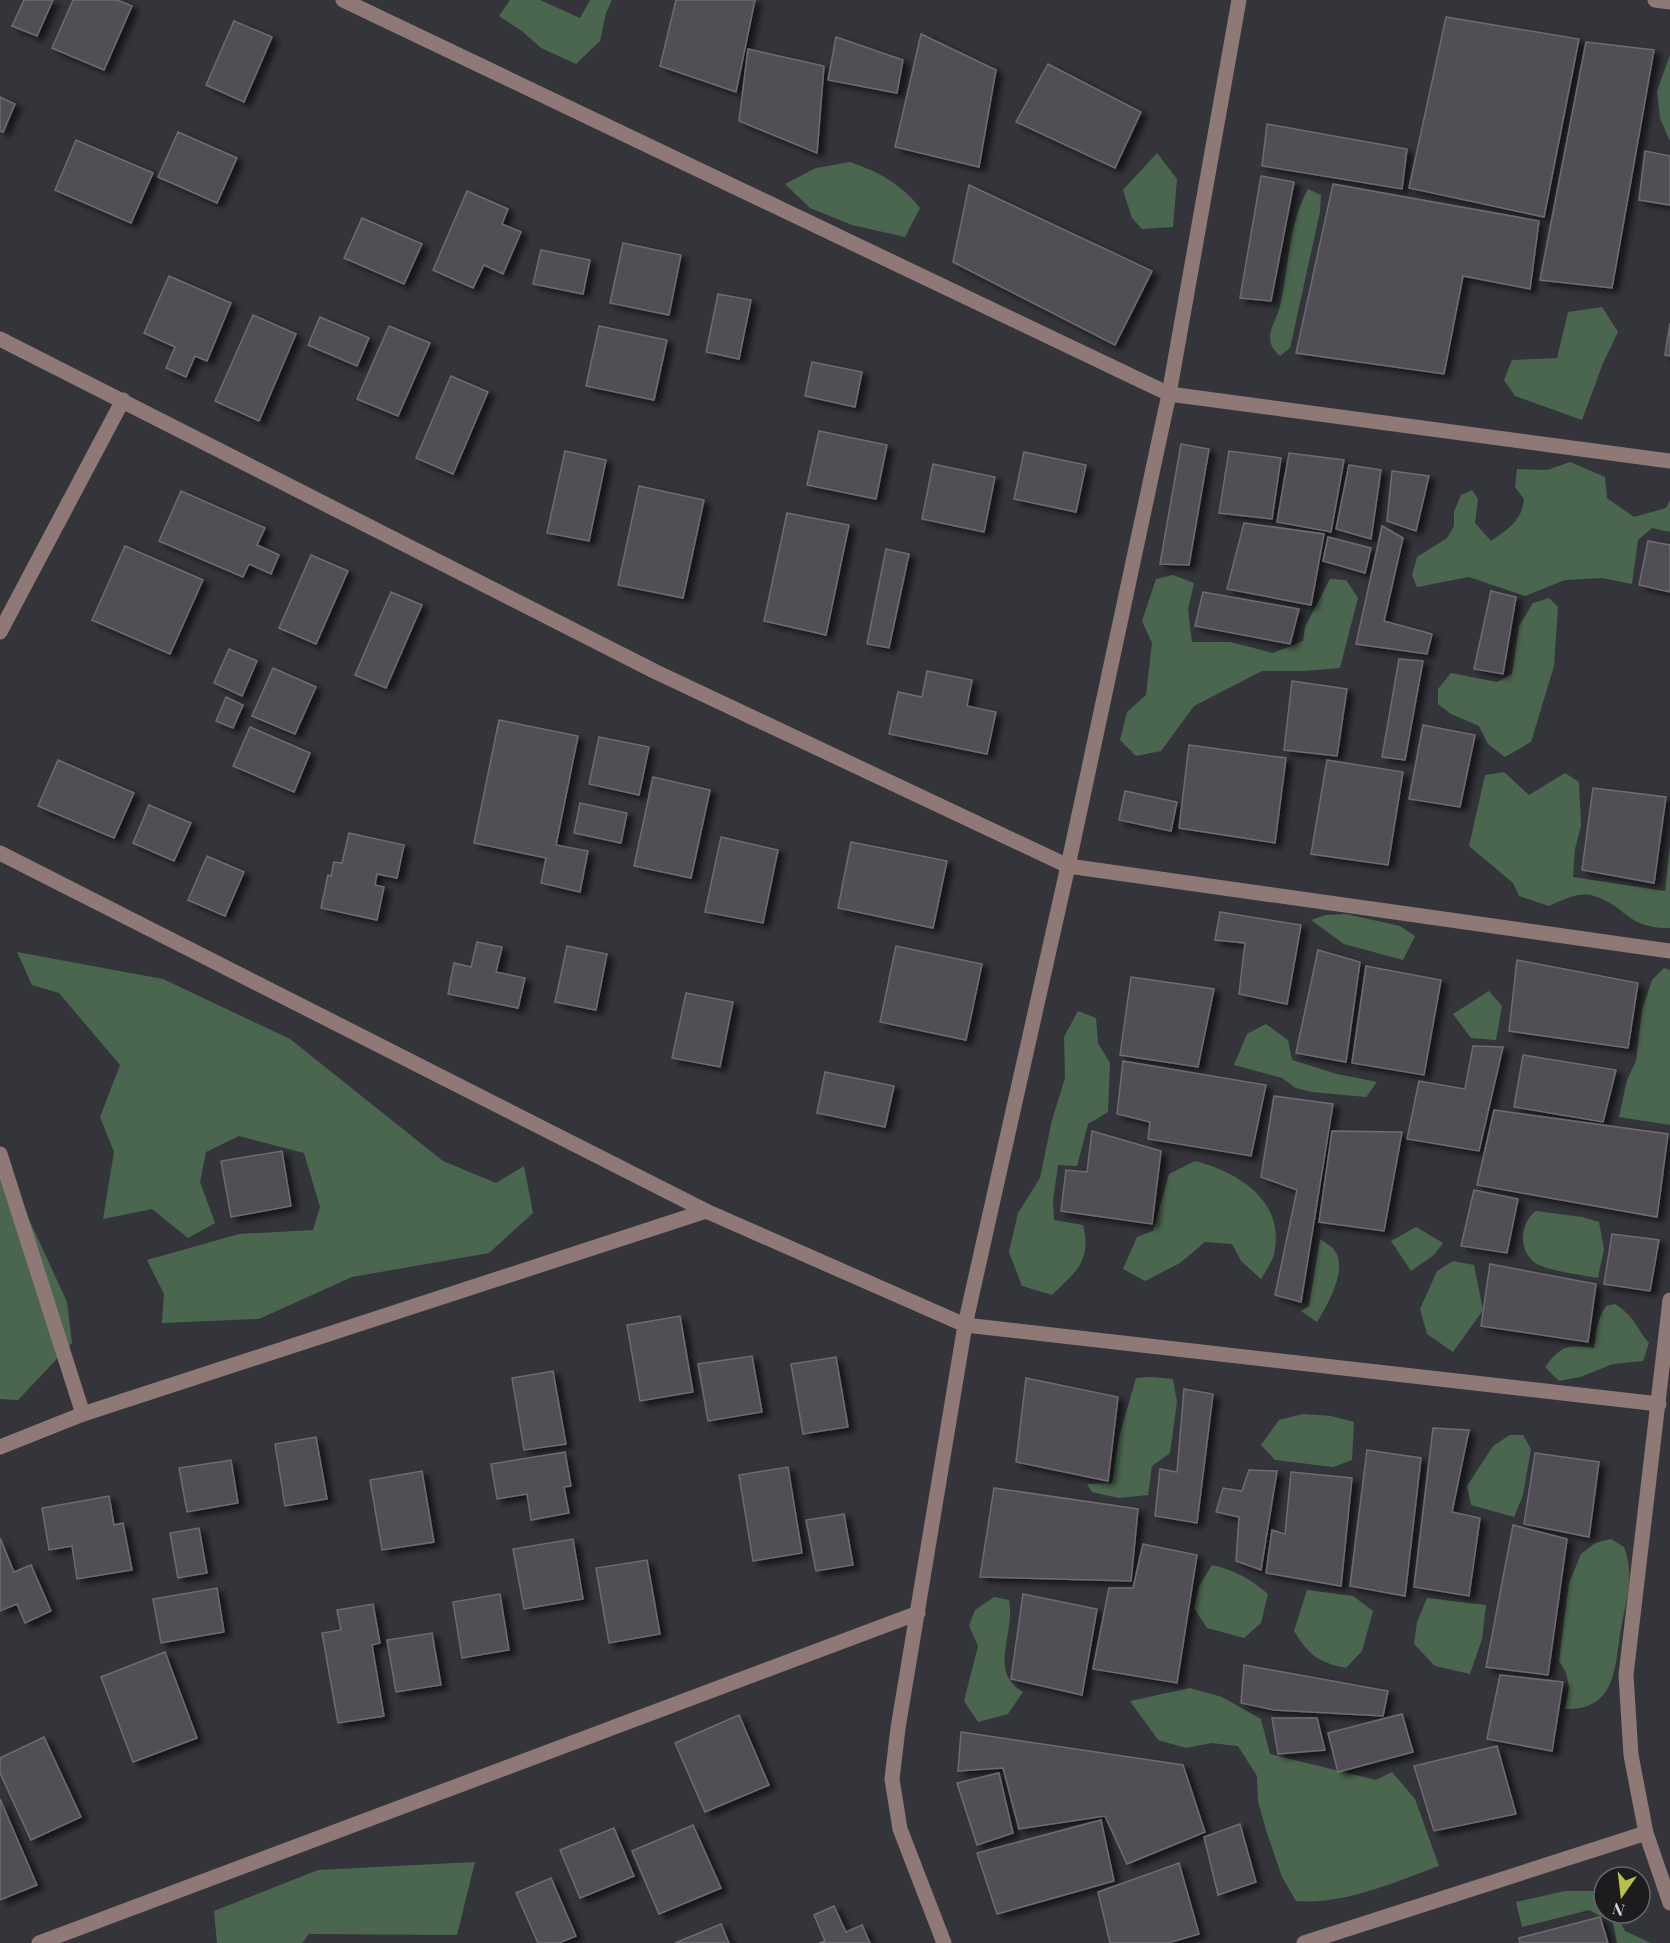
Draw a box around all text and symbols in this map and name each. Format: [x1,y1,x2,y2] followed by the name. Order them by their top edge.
[1592,1865,1652,1925] north arrow
[1610,1898,1626,1922] text: N

